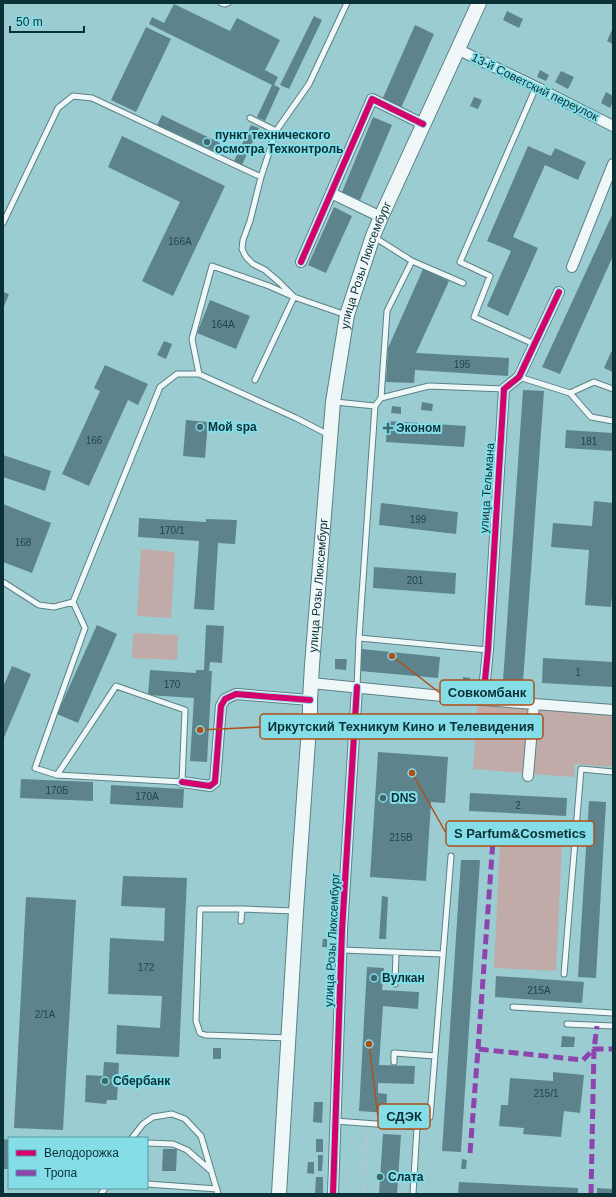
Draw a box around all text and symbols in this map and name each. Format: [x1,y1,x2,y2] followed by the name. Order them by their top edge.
[10,8,84,34] scale bar
[16,15,43,29] text: 50 m
[469,50,602,124] street label: 13-й Советский переулок
[215,128,343,156] place label: пункт технического осмотра Техконтроль
[202,137,212,147] marker: пункт технического осмотра Техконтроль
[338,199,394,330] street label: улица Розы Люксембург
[168,236,192,247] house number: 166А
[211,319,235,330] house number: 164А
[454,359,471,370] house number: 195
[208,420,257,434] place label: Мой spa
[396,421,441,435] place label: Эконом
[195,422,205,432] marker: Мой spa
[383,423,393,433] marker: Эконом
[86,435,103,446] house number: 166
[581,436,598,447] house number: 181
[477,442,497,534] street label: улица Тельмана
[410,514,427,525] house number: 199
[306,517,331,653] street label: улица Розы Люксембург
[159,525,185,536] house number: 170/1
[15,537,32,548] house number: 168
[407,575,424,586] house number: 201
[575,667,581,678] house number: 1
[164,679,181,690] house number: 170
[440,680,534,705] callout: Совкомбанк
[448,685,527,700] text: Совкомбанк
[260,714,543,739] callout: Иркутский Техникум Кино и Телевидения
[268,719,534,734] text: Иркутский Техникум Кино и Телевидения
[45,785,69,796] house number: 170Б
[135,791,159,802] house number: 170А
[391,791,416,805] place label: DNS
[378,793,388,803] marker: DNS
[515,800,521,811] house number: 2
[446,821,594,846] callout: S Parfum&Cosmetics
[454,826,586,841] text: S Parfum&Cosmetics
[389,832,413,843] house number: 215В
[321,872,343,1007] street label: улица Розы Люксембург
[138,962,155,973] house number: 172
[382,971,425,985] place label: Вулкан
[369,973,379,983] marker: Вулкан
[527,985,551,996] house number: 215А
[35,1009,56,1020] house number: 2/1А
[113,1074,171,1088] place label: Сбербанк
[100,1076,110,1086] marker: Сбербанк
[533,1088,559,1099] house number: 215/1
[378,1104,430,1129] callout: СДЭК
[386,1109,422,1124] text: СДЭК
[8,1137,148,1189] legend
[44,1146,119,1160] text: Велодорожка
[44,1166,78,1180] text: Тропа
[388,1170,424,1184] place label: Слата
[375,1172,385,1182] marker: Слата

